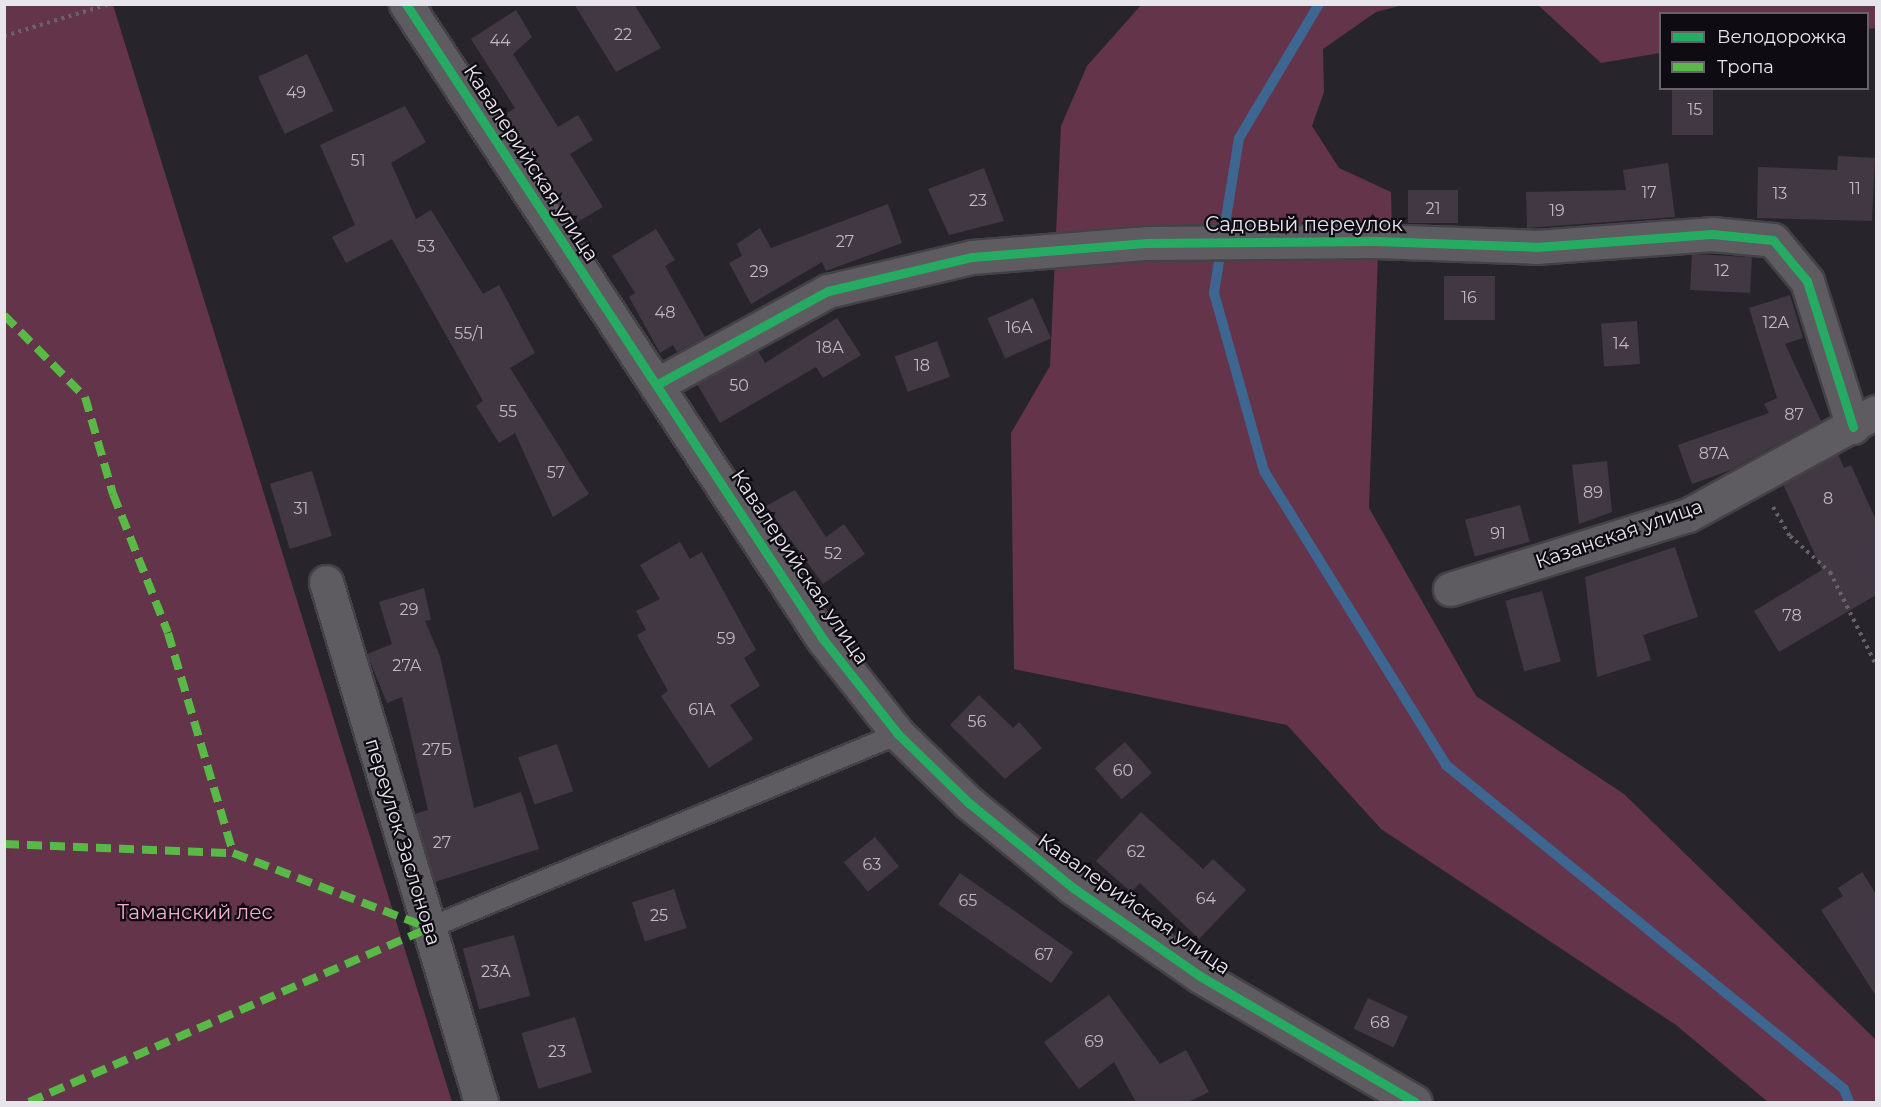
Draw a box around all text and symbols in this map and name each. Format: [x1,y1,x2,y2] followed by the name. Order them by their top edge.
[1659,12,1869,90] legend
[614,25,632,45] house number: 22
[1717,26,1846,48] text: Велодорожка
[489,31,511,51] house number: 44
[1717,56,1774,78] text: Тропа
[458,60,604,266] street label: Кавалерийская улица
[286,83,306,103] house number: 49
[1688,100,1702,120] house number: 15
[351,151,365,171] house number: 51
[1849,179,1861,199] house number: 11
[1641,183,1657,203] house number: 17
[1773,184,1787,204] house number: 13
[969,191,987,211] house number: 23
[1426,199,1440,219] house number: 21
[1549,201,1565,221] house number: 19
[1205,212,1403,236] street label: Садовый переулок
[836,232,854,252] house number: 27
[417,237,435,257] house number: 53
[1715,261,1729,281] house number: 12
[750,262,768,282] house number: 29
[1461,288,1477,308] house number: 16
[655,303,675,323] house number: 48
[1763,313,1789,333] house number: 12А
[1005,318,1033,338] house number: 16А
[454,324,484,344] house number: 55/1
[1613,334,1629,354] house number: 14
[816,338,844,358] house number: 18А
[914,356,930,376] house number: 18
[729,376,749,396] house number: 50
[499,402,517,422] house number: 55
[1784,405,1804,425] house number: 87
[1699,444,1729,464] house number: 87А
[547,463,565,483] house number: 57
[726,465,874,669] street label: Кавалерийская улица
[1583,483,1603,503] house number: 89
[1823,489,1833,509] house number: 8
[1532,494,1706,574] street label: Казанская улица
[294,499,308,519] house number: 31
[1490,524,1506,544] house number: 91
[824,544,842,564] house number: 52
[400,600,418,620] house number: 29
[1782,606,1802,626] house number: 78
[717,629,735,649] house number: 59
[392,656,422,676] house number: 27А
[688,700,716,720] house number: 61А
[968,712,986,732] house number: 56
[360,736,446,948] street label: переулок Заслонова
[422,740,452,760] house number: 27Б
[1113,761,1133,781] house number: 60
[1033,828,1235,980] street label: Кавалерийская улица
[433,833,451,853] house number: 27
[1127,842,1145,862] house number: 62
[863,855,881,875] house number: 63
[1196,889,1216,909] house number: 64
[959,891,977,911] house number: 65
[117,900,273,924] park label: Таманский лес
[650,906,668,926] house number: 25
[1034,945,1054,965] house number: 67
[481,962,511,982] house number: 23А
[1370,1013,1390,1033] house number: 68
[1084,1032,1104,1052] house number: 69
[548,1042,566,1062] house number: 23

